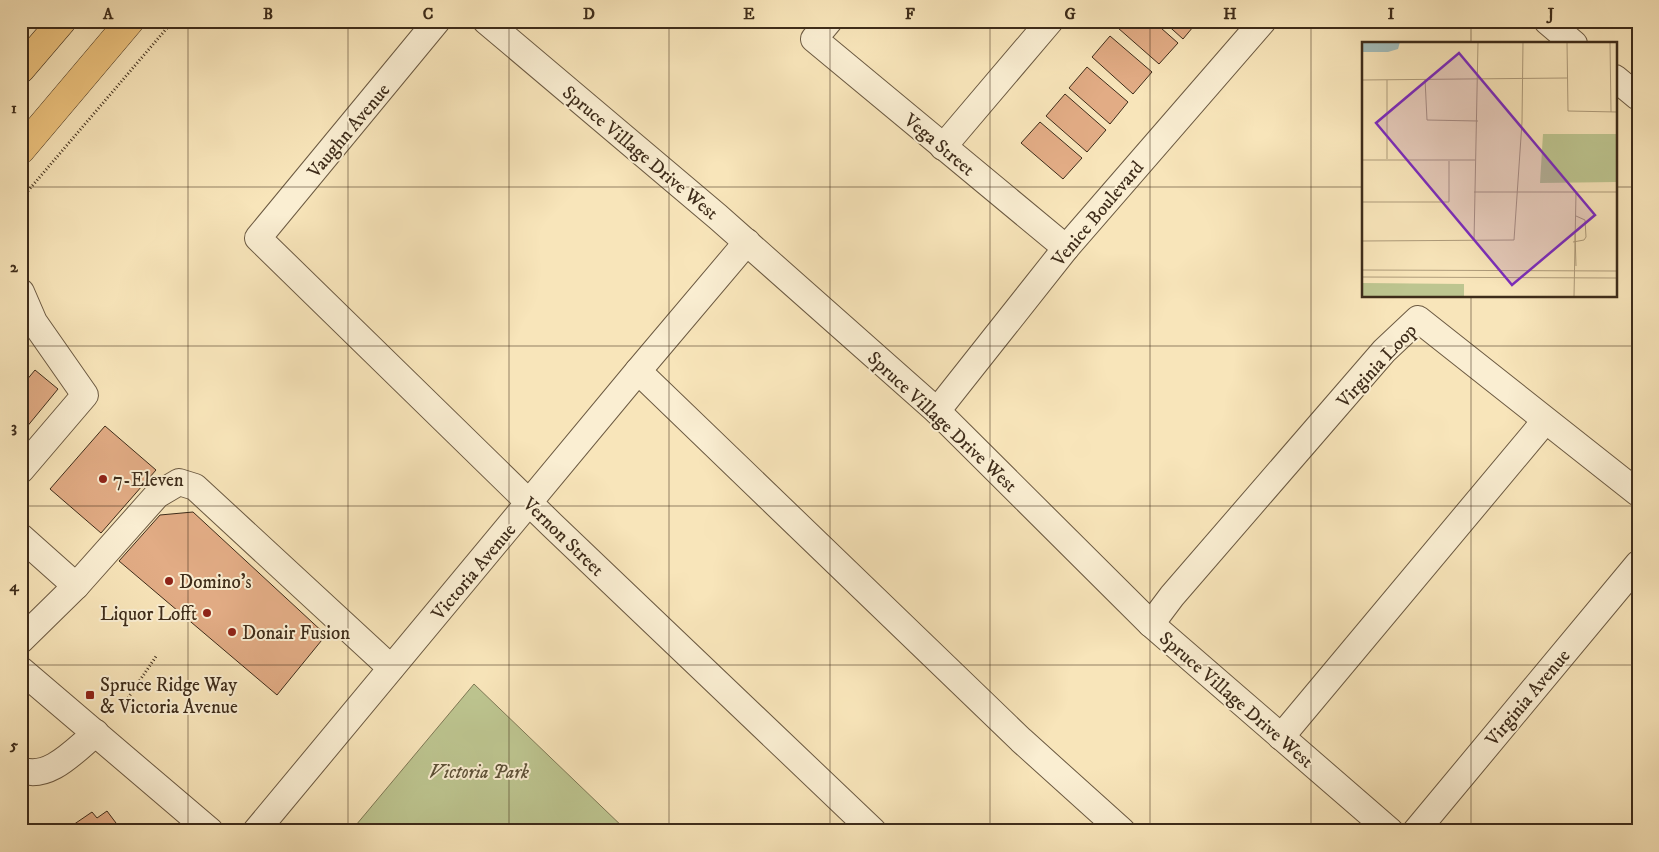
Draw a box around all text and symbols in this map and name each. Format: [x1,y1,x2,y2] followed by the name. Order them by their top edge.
[102,4,114,24] text: A
[263,4,273,24] text: B
[423,4,433,24] text: C
[583,4,595,24] text: D
[743,4,755,24] text: E
[905,4,915,24] text: F
[1064,4,1076,24] text: G
[1223,4,1237,24] text: H
[1388,4,1395,24] text: I
[1546,4,1555,24] text: J
[1362,42,1616,298] inset map
[302,79,395,184] street label: Vaughn Avenue
[557,81,723,225] street label: Spruce Village Drive West
[11,98,17,118] text: 1
[898,108,979,181] street label: Vega Street
[1047,156,1149,272] street label: Venice Boulevard
[10,257,19,277] text: 2
[1332,319,1422,414] street label: Virginia Loop
[862,347,1022,497] street label: Spruce Village Drive West
[11,417,17,437] text: 3
[113,469,184,492] place label: 7-Eleven
[97,473,109,485] marker: 7-Eleven
[517,492,608,581] street label: Vernon Street
[426,519,521,626] street label: Victoria Avenue
[179,571,252,594] place label: Domino's
[163,575,175,587] marker: Domino's
[8,576,19,596] text: 4
[100,603,197,627] place label: Liquor Lofft
[201,607,213,619] marker: Liquor Lofft
[242,622,350,645] place label: Donair Fusion
[226,626,238,638] marker: Donair Fusion
[1154,627,1318,773] street label: Spruce Village Drive West
[1480,645,1576,752] street label: Virginia Avenue
[100,674,238,719] place label: Spruce Ridge Way & Victoria Avenue
[84,689,96,701] marker: Spruce Ridge Way & Victoria Avenue
[9,735,18,755] text: 5
[429,761,529,784] park label: Victoria Park

